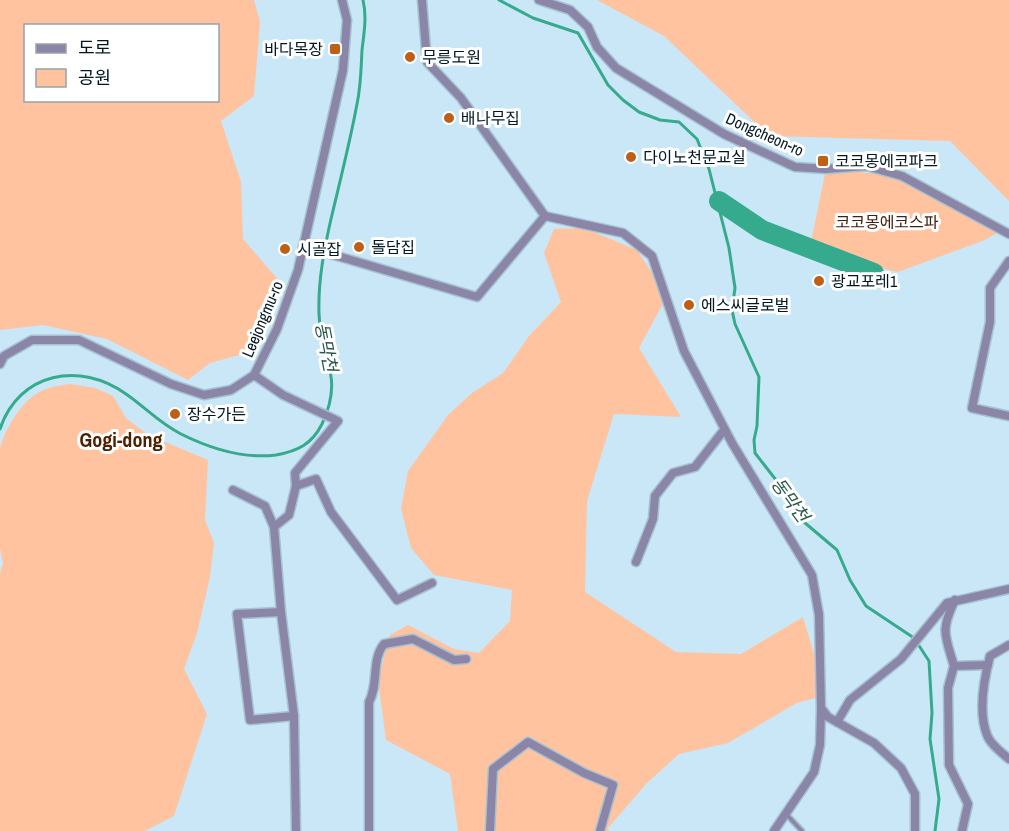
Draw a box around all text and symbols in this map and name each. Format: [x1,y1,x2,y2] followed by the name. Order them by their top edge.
[24,24,219,102] legend
[78,35,111,60] text: 도로
[264,38,323,60] place label: 바다목장
[328,42,342,56] marker: 바다목장
[422,46,481,68] place label: 무릉도원
[403,50,417,64] marker: 무릉도원
[78,65,111,90] text: 공원
[461,107,520,129] place label: 배나무집
[723,107,807,161] street label: Dongcheon-ro
[442,111,456,125] marker: 배나무집
[643,146,746,168] place label: 다이노천문교실
[624,150,638,164] marker: 다이노천문교실
[835,150,938,172] place label: 코코몽에코파크
[816,154,830,168] marker: 코코몽에코파크
[835,211,939,233] park label: 코코몽에코스파
[371,236,415,258] place label: 돌담집
[297,238,341,260] place label: 시골잡
[352,240,366,254] marker: 돌담집
[278,242,292,256] marker: 시골잡
[831,270,898,292] place label: 광교포레1
[812,274,826,288] marker: 광교포레1
[236,277,288,361] street label: Leejongmu-ro
[701,294,789,316] place label: 에스씨글로벌
[682,298,696,312] marker: 에스씨글로벌
[309,320,344,376] water label: 동막천
[187,403,246,425] place label: 장수가든
[168,407,182,421] marker: 장수가든
[80,426,162,453] district label: Gogi-dong
[766,472,817,529] water label: 동막천

